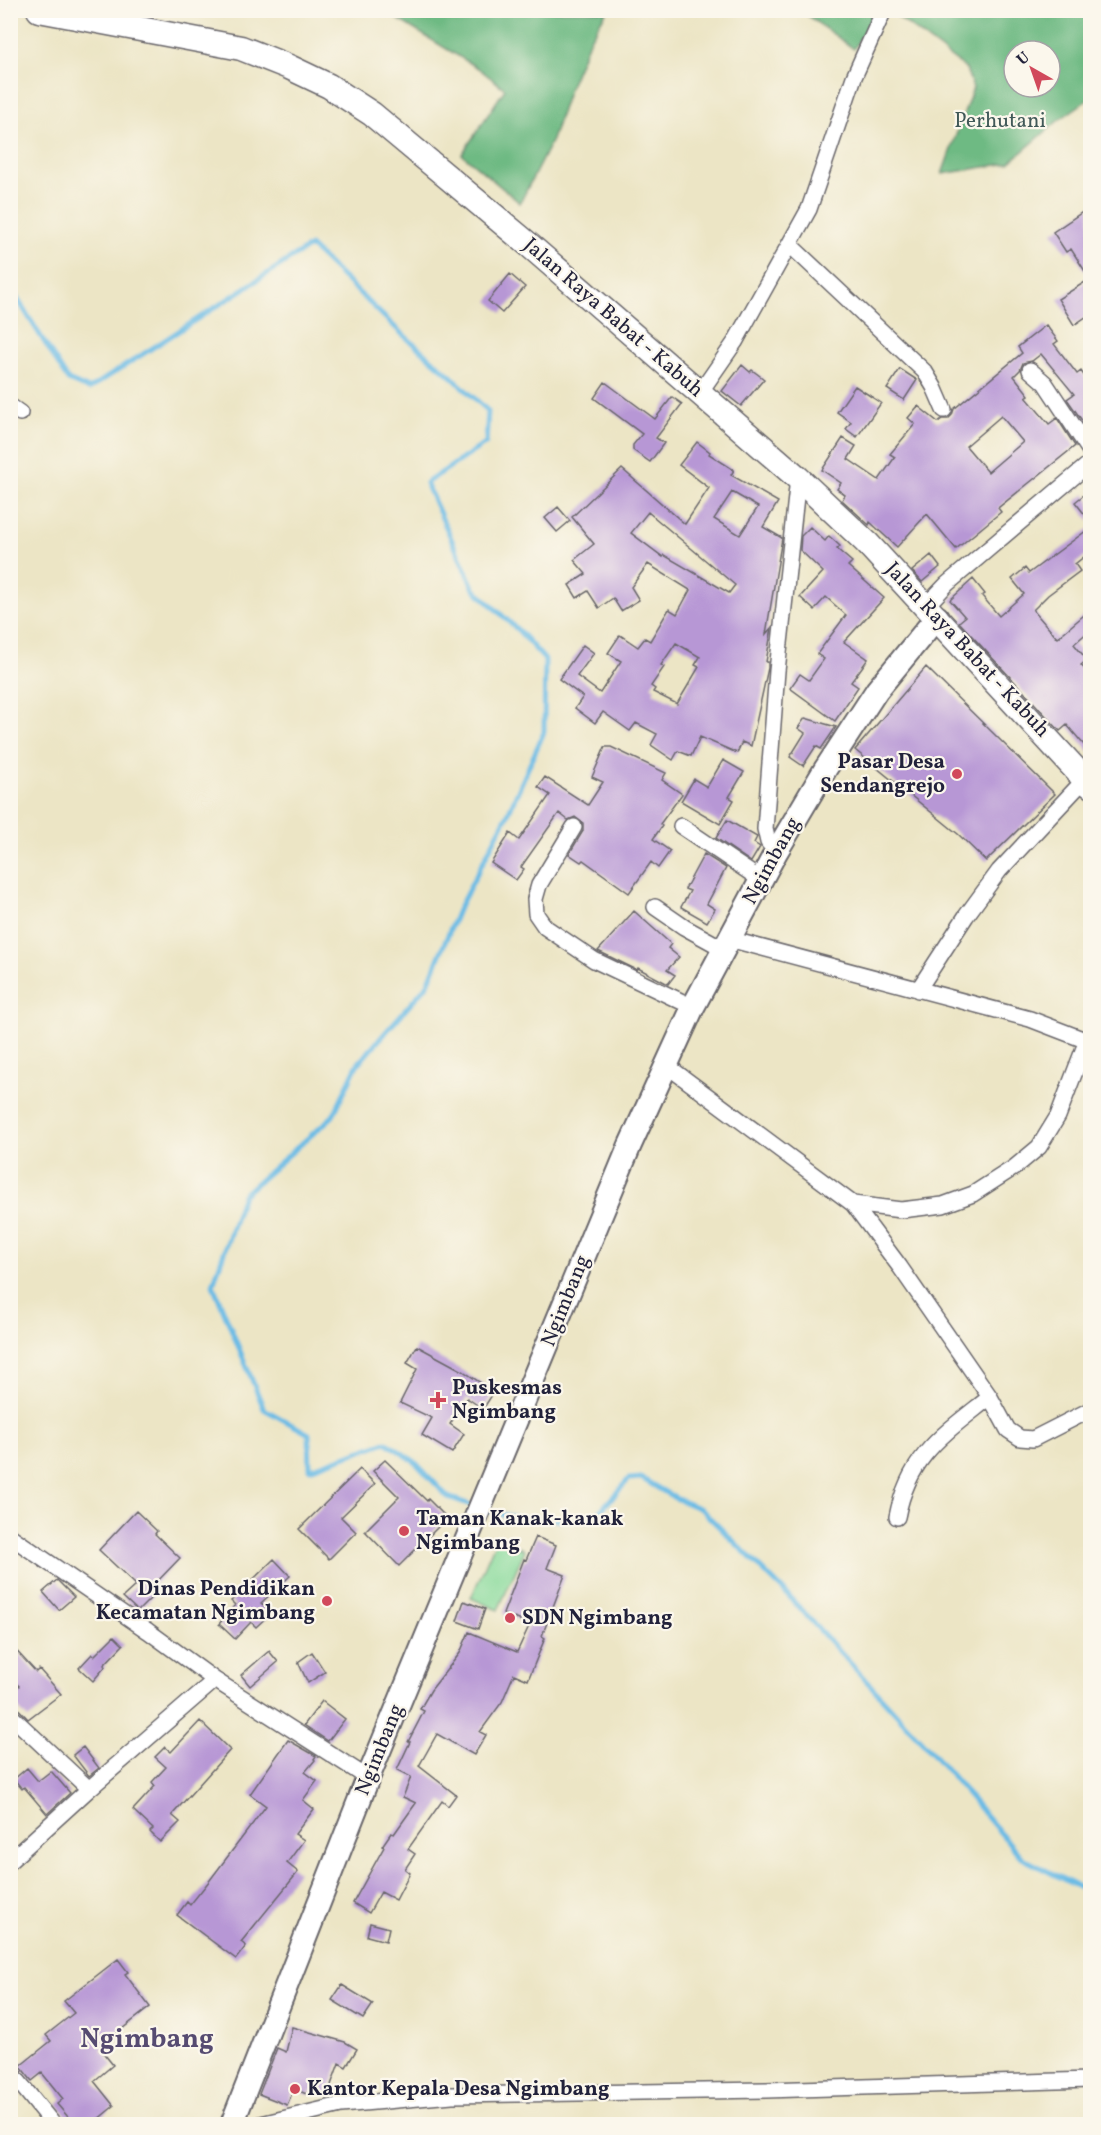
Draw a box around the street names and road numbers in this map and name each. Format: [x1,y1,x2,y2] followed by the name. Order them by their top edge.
[517,231,709,405] street label: Jalan Raya Babat - Kabuh
[878,556,1056,744] street label: Jalan Raya Babat - Kabuh
[736,812,808,910] street label: Ngimbang
[534,1251,598,1351] street label: Ngimbang
[348,1700,412,1800] street label: Ngimbang

